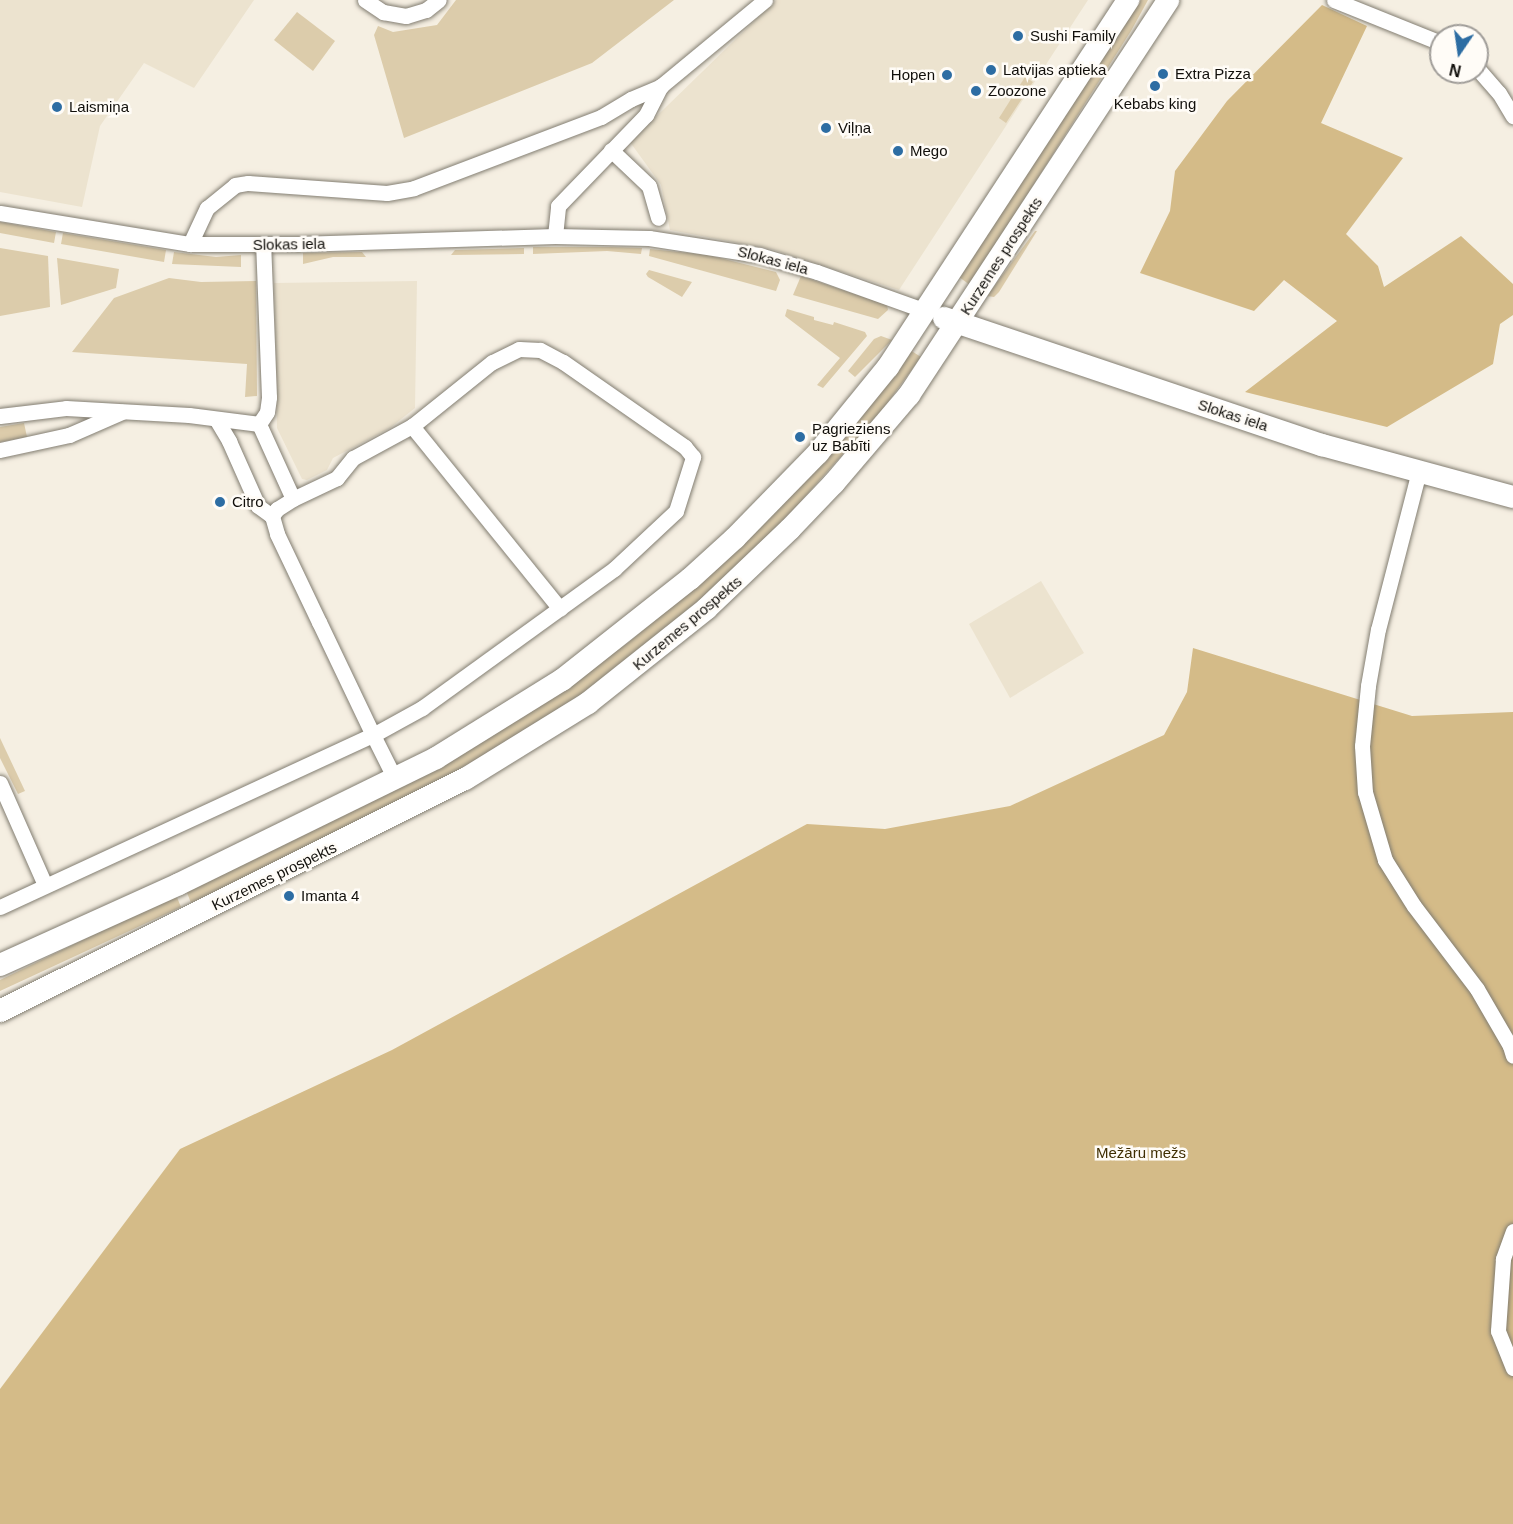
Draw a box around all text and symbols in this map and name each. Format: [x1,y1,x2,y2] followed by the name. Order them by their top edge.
[1429,24,1489,84] north arrow
[1030,27,1116,45] place label: Sushi Family
[1011,29,1025,43] marker: Sushi Family
[1448,60,1463,80] text: N
[1003,61,1106,79] place label: Latvijas aptieka
[984,63,998,77] marker: Latvijas aptieka
[1175,65,1251,83] place label: Extra Pizza
[891,66,935,84] place label: Hopen
[1156,67,1170,81] marker: Extra Pizza
[940,68,954,82] marker: Hopen
[1148,79,1162,93] marker: Kebabs king
[988,82,1046,100] place label: Zoozone
[969,84,983,98] marker: Zoozone
[1114,95,1196,113] place label: Kebabs king
[69,98,129,116] place label: Laismiņa
[50,100,64,114] marker: Laismiņa
[838,119,871,137] place label: Viļņa
[819,121,833,135] marker: Viļņa
[910,142,948,160] place label: Mego
[891,144,905,158] marker: Mego
[956,194,1046,318] street label: Kurzemes prospekts
[253,234,325,254] street label: Slokas iela
[736,242,810,278] street label: Slokas iela
[1196,395,1270,435] street label: Slokas iela
[812,419,890,454] place label: Pagrieziens uz Babīti
[793,430,807,444] marker: Pagrieziens uz Babīti
[232,493,264,511] place label: Citro
[213,495,227,509] marker: Citro
[629,572,745,674] street label: Kurzemes prospekts
[209,838,339,914] street label: Kurzemes prospekts
[301,887,359,905] place label: Imanta 4
[282,889,296,903] marker: Imanta 4
[1096,1144,1186,1162] park label: Mežāru mežs

